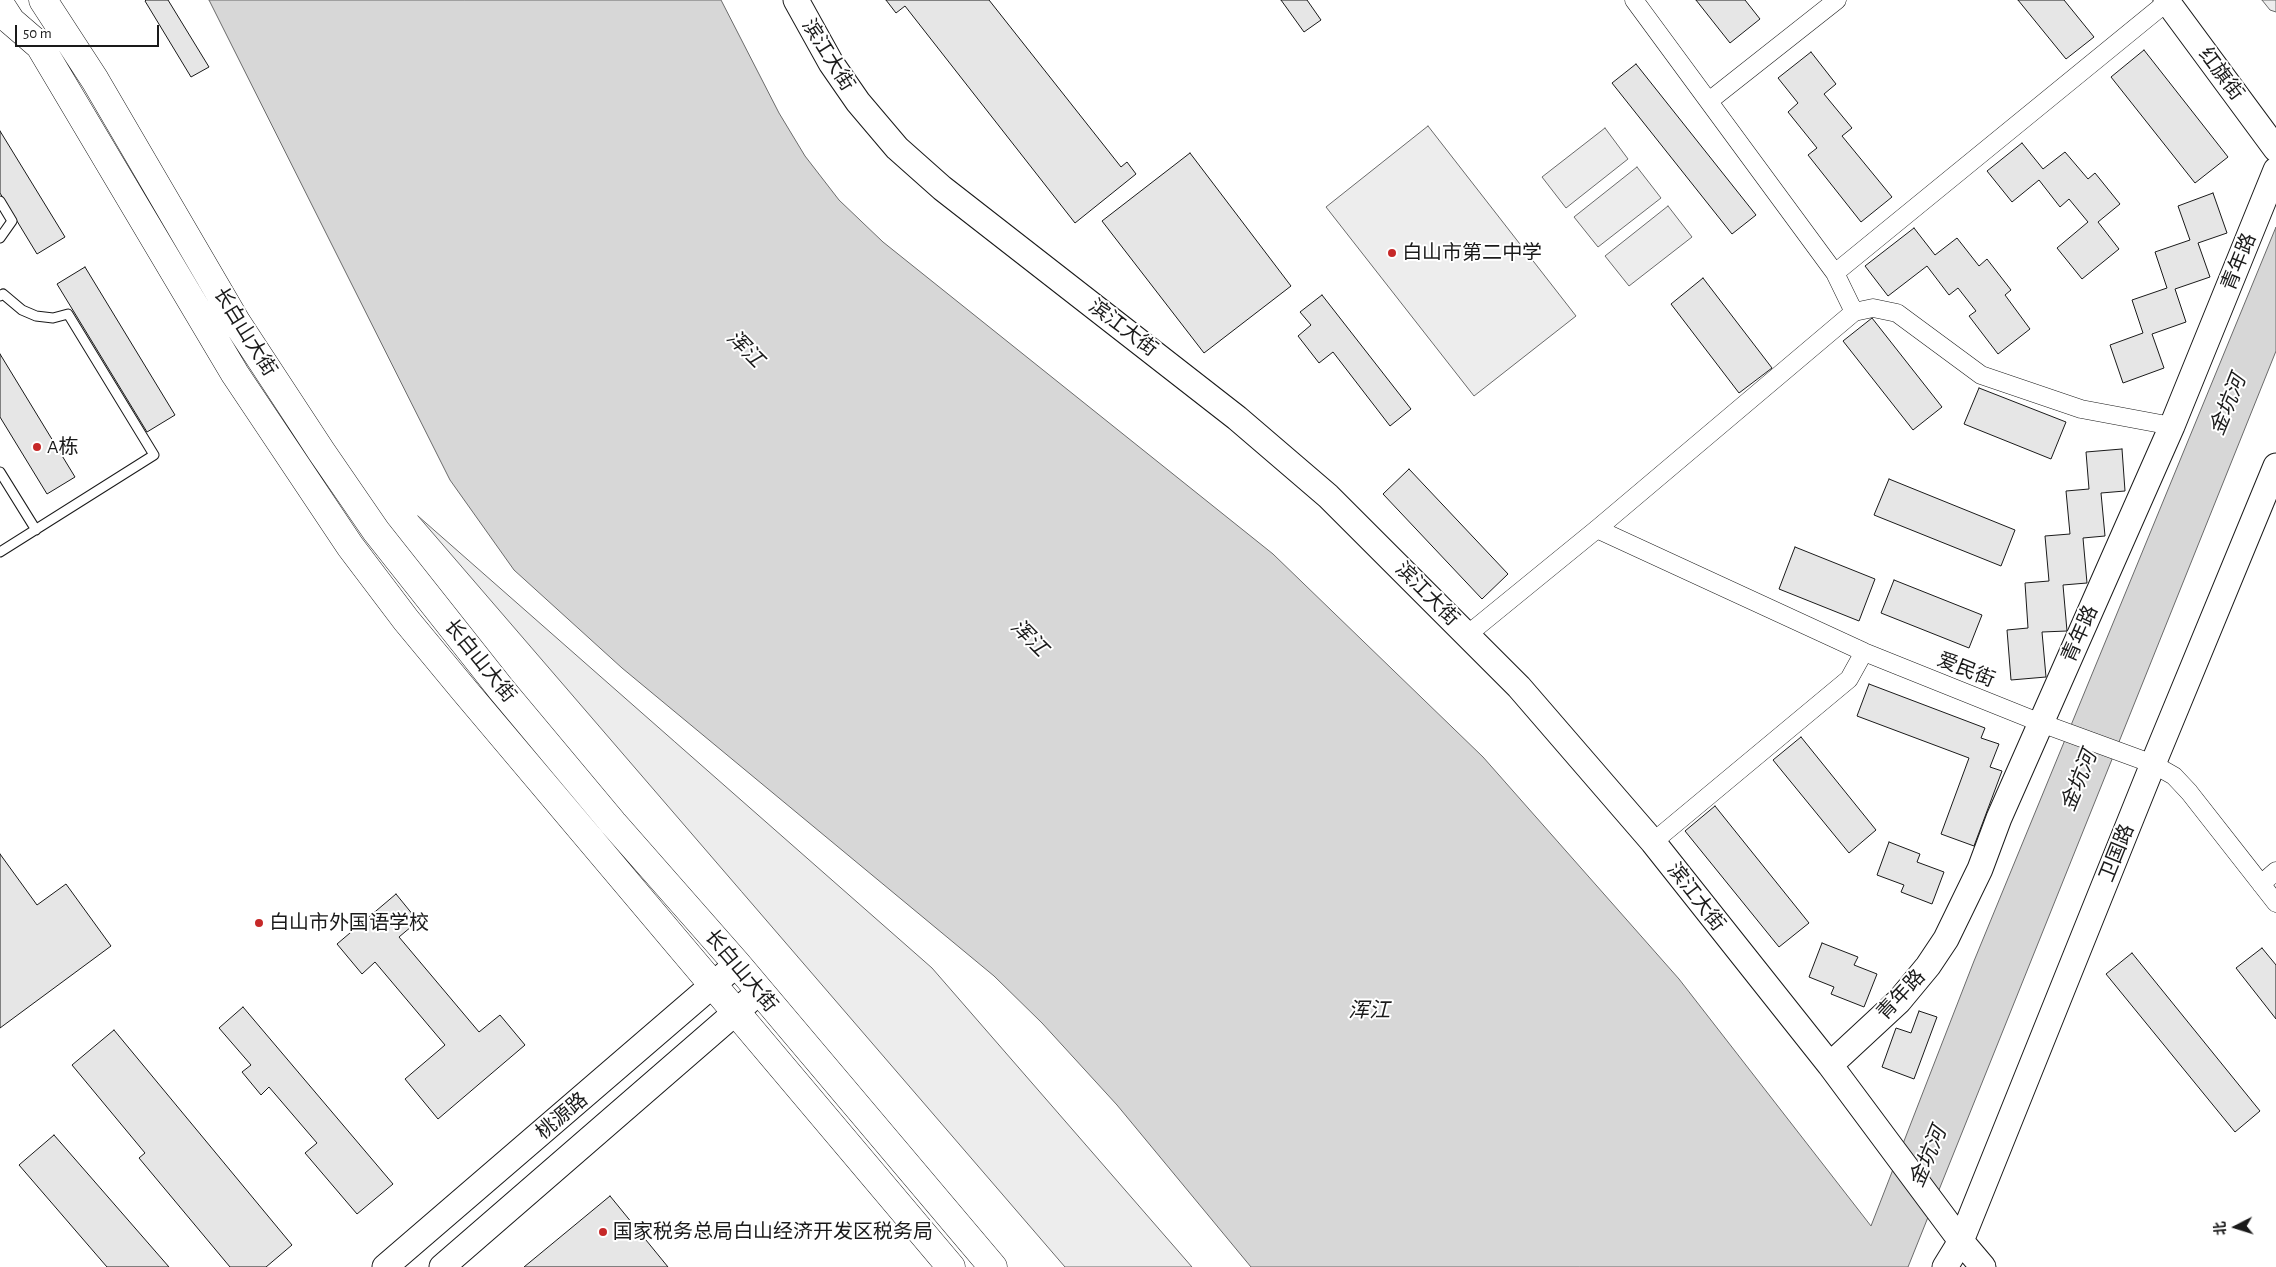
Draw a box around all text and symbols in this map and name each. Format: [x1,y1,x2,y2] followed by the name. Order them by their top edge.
[18,15,161,47] scale bar
[797,15,859,95] street label: 滨江大街
[23,26,52,41] text: 50 m
[2193,43,2249,105] street label: 红旗街
[2217,230,2261,294] street label: 青年路
[1402,241,1542,265] place label: 白山市第二中学
[1386,247,1398,259] marker: 白山市第二中学
[208,283,282,381] street label: 长白山大街
[1084,294,1162,362] street label: 滨江大街
[721,325,769,373] water label: 浑江
[2205,371,2251,439] water label: 金坑河
[47,435,79,459] place label: A栋
[31,441,43,453] marker: A栋
[1390,557,1464,631] street label: 滨江大街
[2057,602,2103,666] street label: 青年路
[1005,614,1053,662] water label: 浑江
[439,615,521,707] street label: 长白山大街
[1934,648,1998,692] street label: 爱民街
[2056,747,2102,815] water label: 金坑河
[2095,821,2139,885] street label: 卫国路
[1662,858,1730,936] street label: 滨江大街
[269,911,429,935] place label: 白山市外国语学校
[253,917,265,929] marker: 白山市外国语学校
[700,925,782,1017] street label: 长白山大街
[1872,965,1930,1025] street label: 青年路
[1348,998,1390,1024] water label: 浑江
[531,1088,593,1144] street label: 桃源路
[1904,1123,1952,1191] water label: 金坑河
[2211,1202,2261,1252] north arrow
[613,1220,933,1244] place label: 国家税务总局白山经济开发区税务局
[2213,1221,2229,1236] text: 北
[597,1226,609,1238] marker: 国家税务总局白山经济开发区税务局

